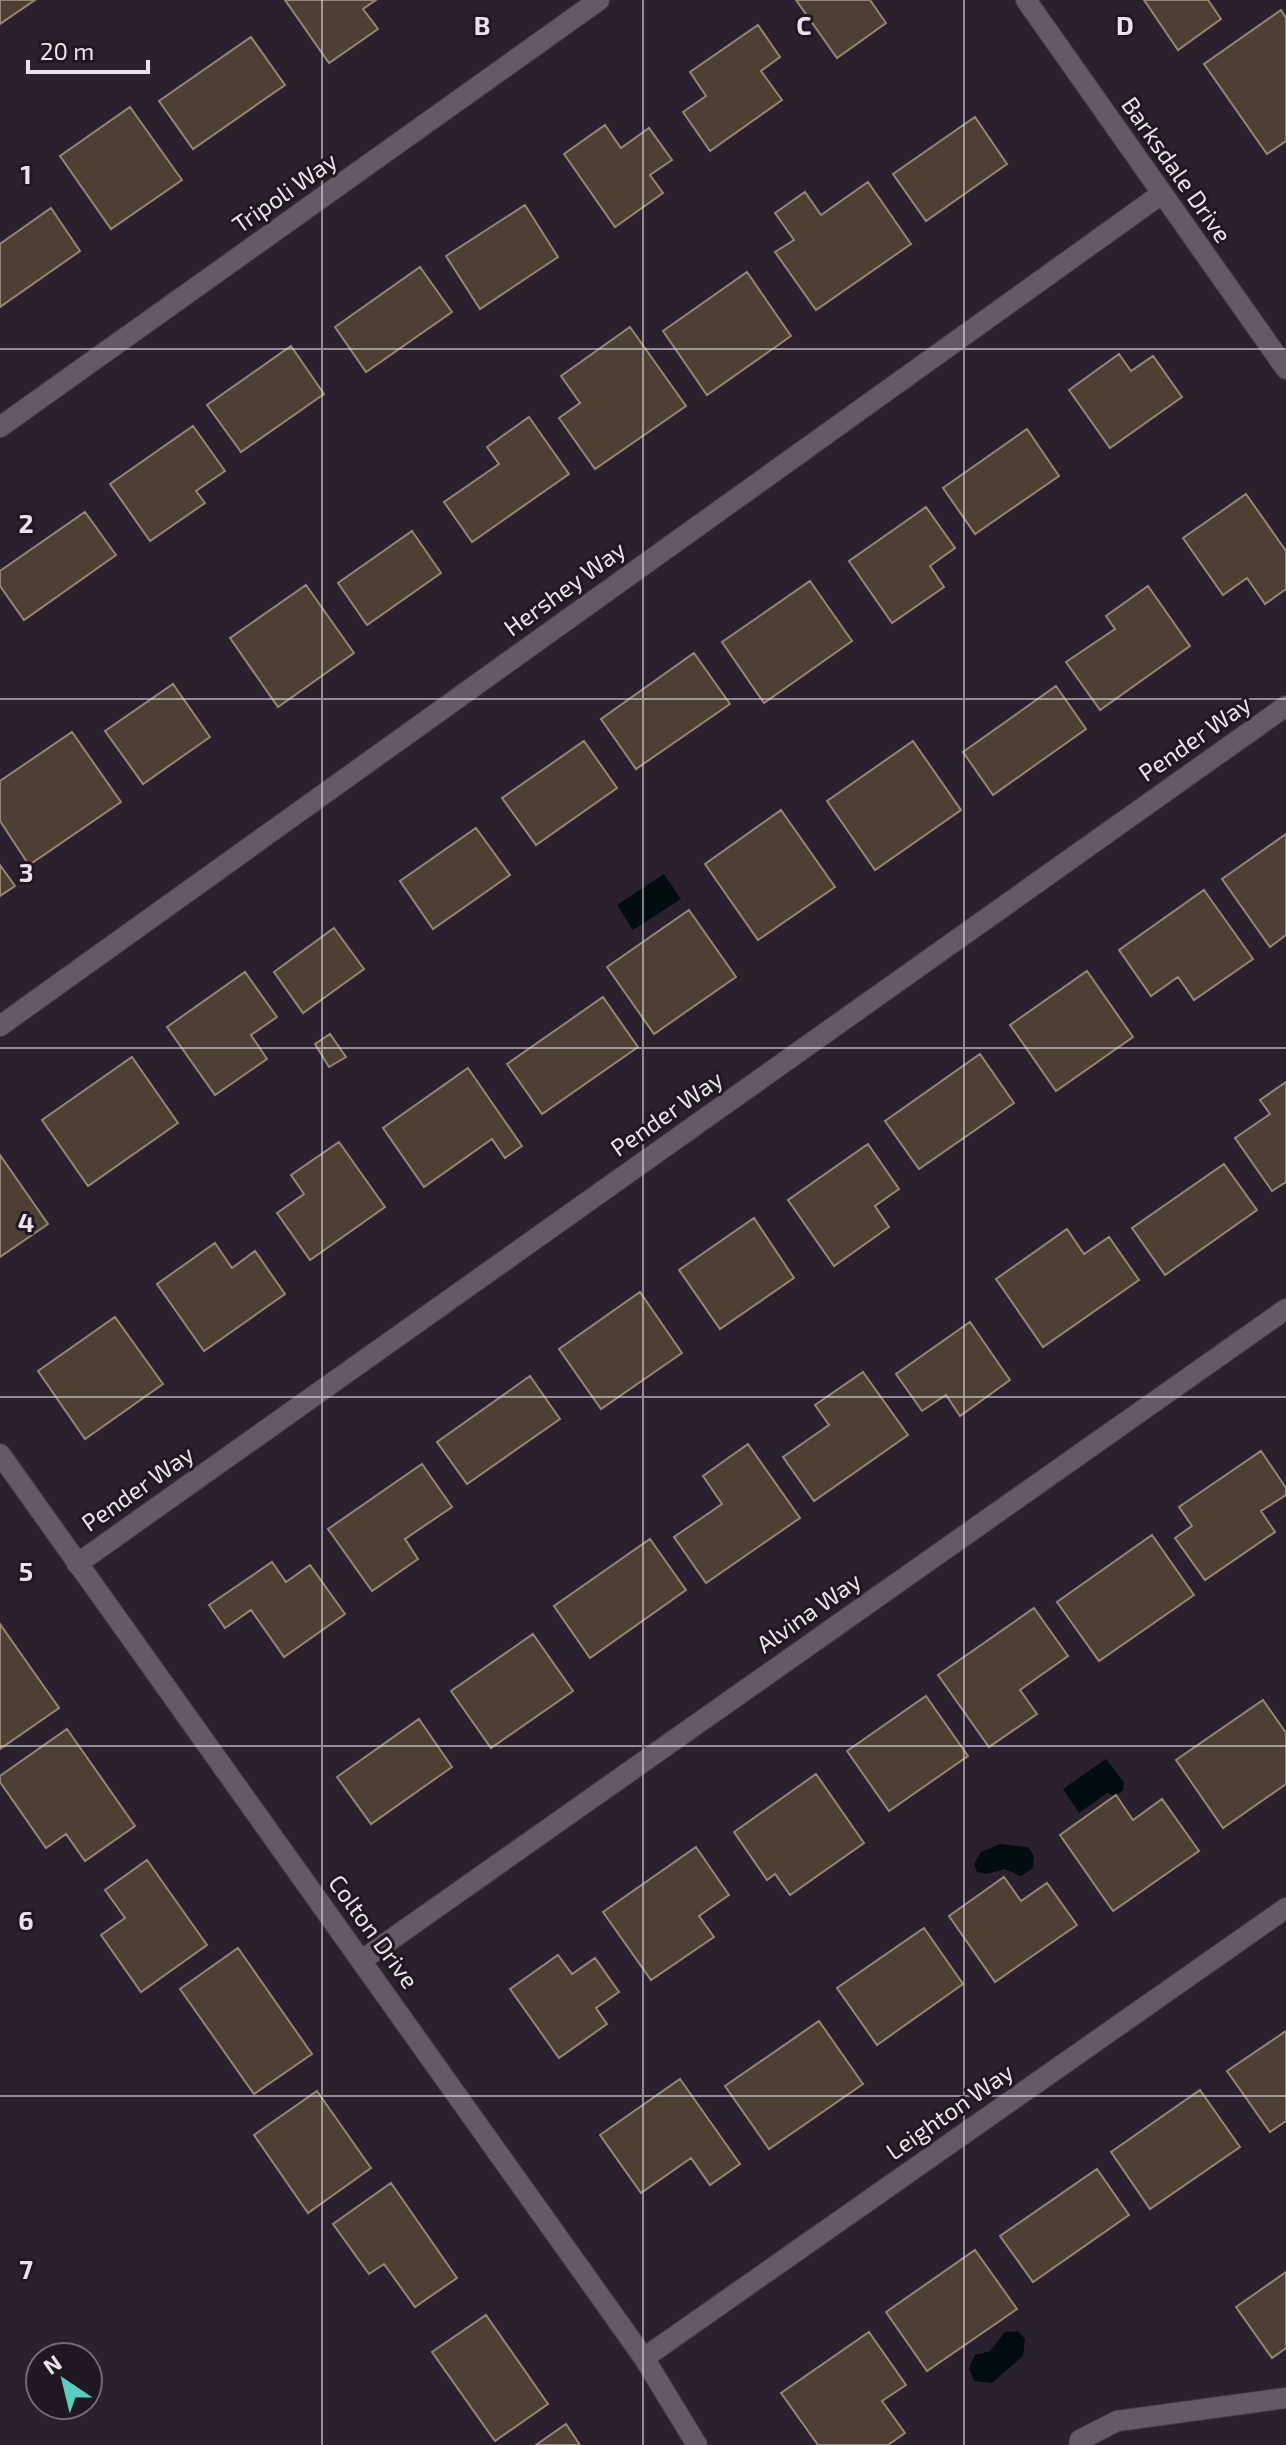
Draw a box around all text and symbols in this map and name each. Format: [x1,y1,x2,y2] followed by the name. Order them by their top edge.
[474,9,490,40] text: B
[796,9,812,40] text: C
[1116,9,1134,40] text: D
[28,24,148,74] scale bar
[40,36,94,65] text: 20 m
[1116,91,1238,248] street label: Barksdale Drive
[226,145,342,238] street label: Tripoli Way
[20,158,32,189] text: 1
[18,507,34,538] text: 2
[498,534,631,642] street label: Hershey Way
[1133,688,1256,787] street label: Pender Way
[19,856,33,887] text: 3
[605,1063,728,1162] street label: Pender Way
[18,1206,34,1237] text: 4
[76,1438,199,1537] street label: Pender Way
[19,1555,33,1586] text: 5
[750,1565,866,1658] street label: Alvina Way
[323,1869,425,1994] street label: Colton Drive
[18,1904,34,1935] text: 6
[880,2056,1019,2165] street label: Leighton Way
[19,2253,33,2284] text: 7
[24,2341,104,2421] north arrow
[38,2349,66,2379] text: N

